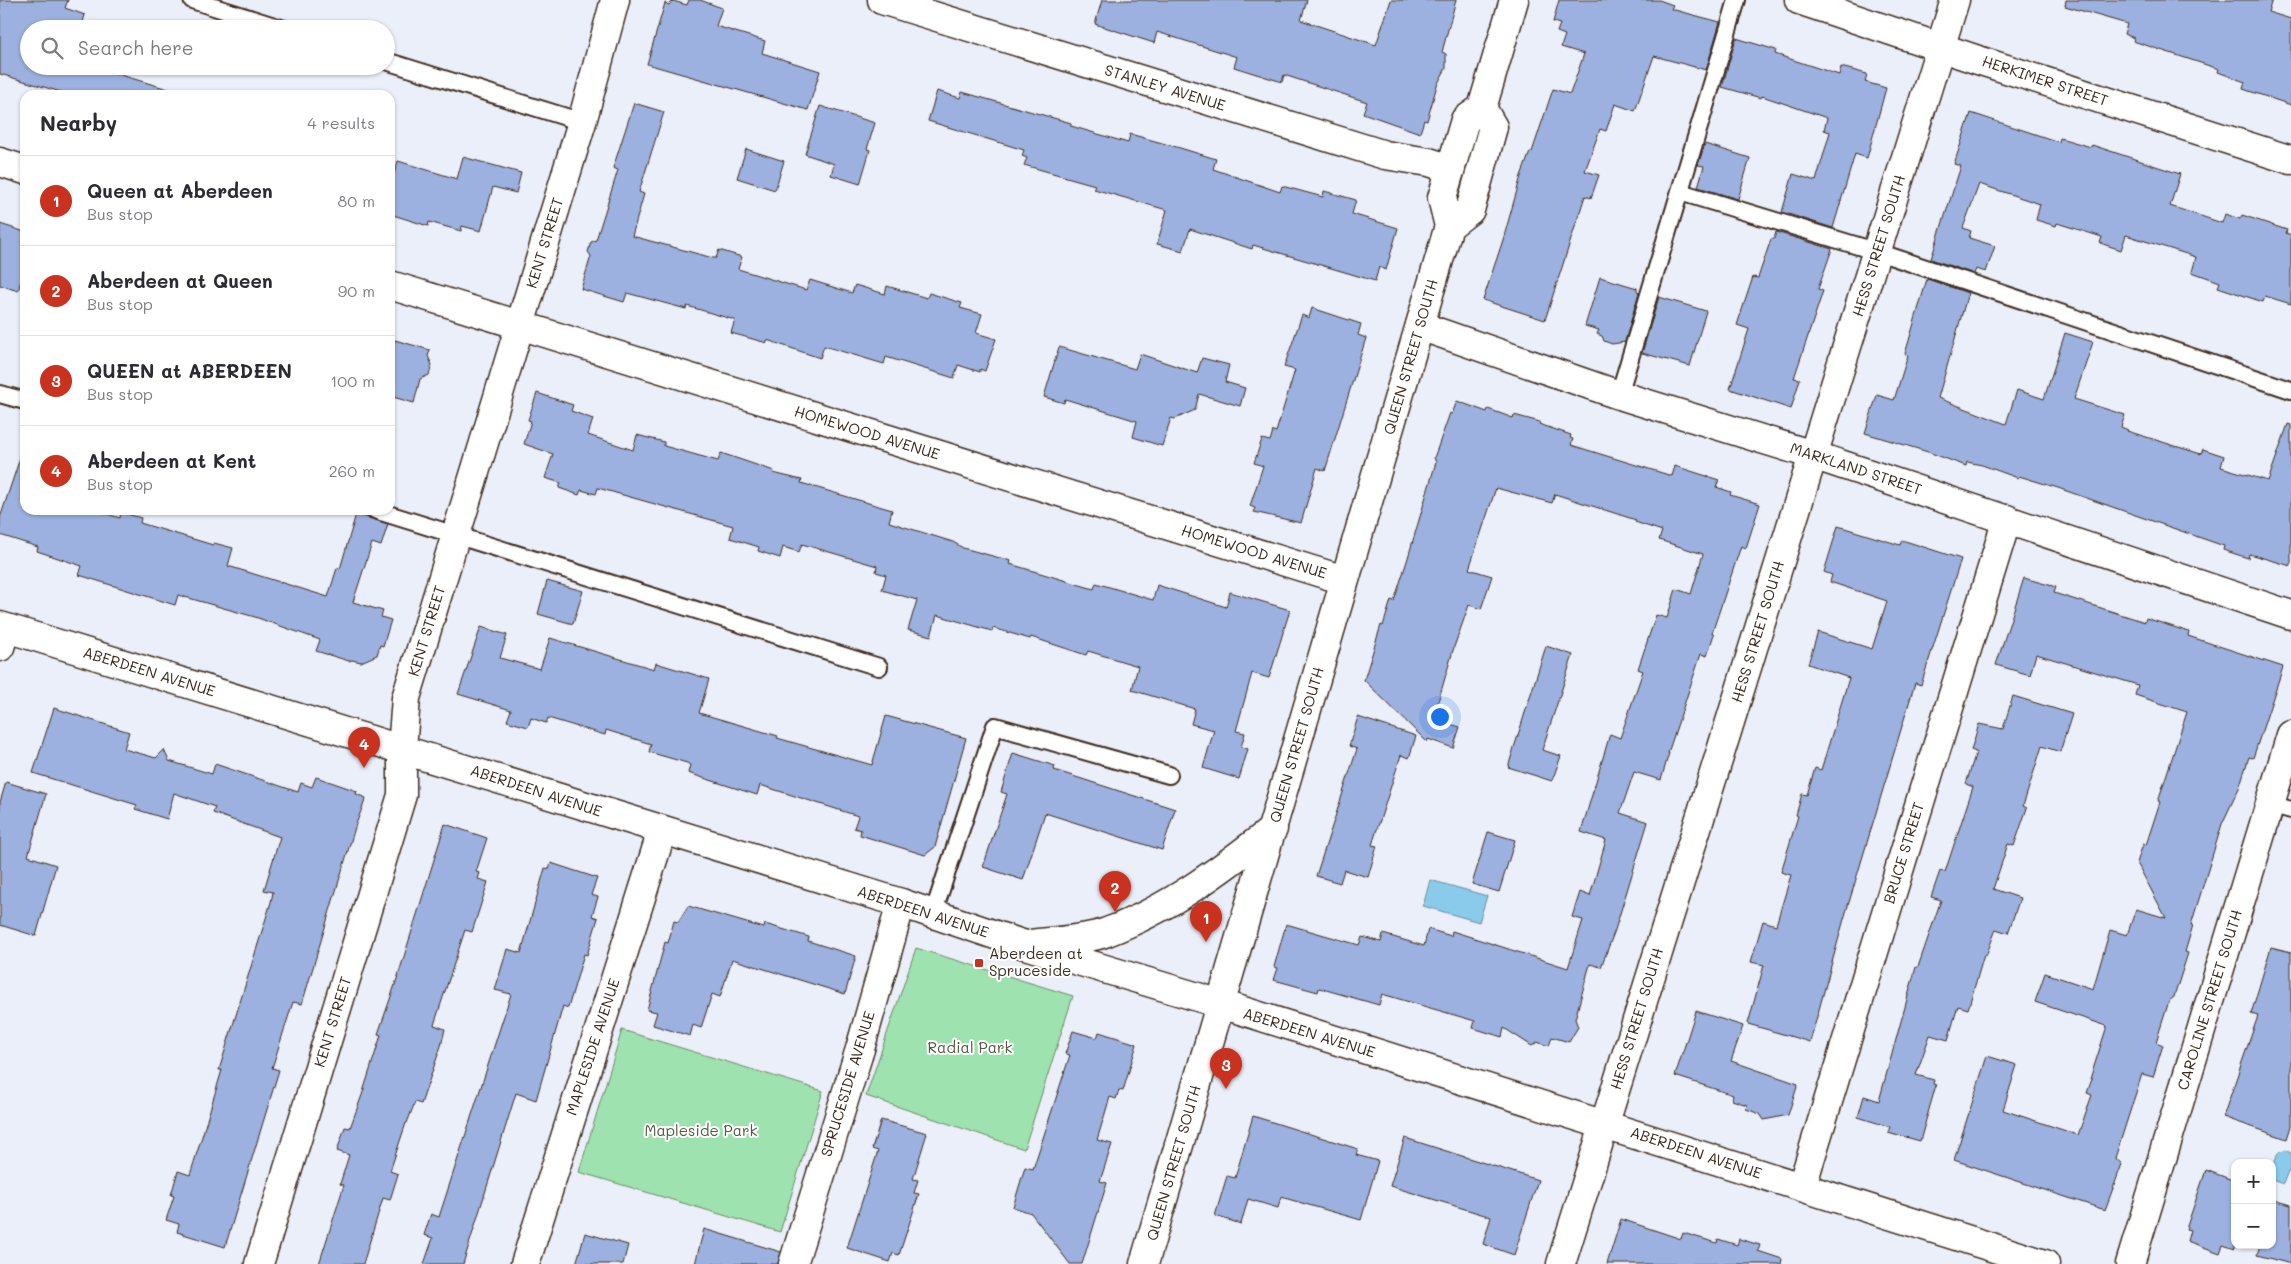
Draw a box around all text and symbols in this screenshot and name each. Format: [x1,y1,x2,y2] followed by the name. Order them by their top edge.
[20,20,395,75] search box
[38,34,66,62] icon: search
[78,35,194,60] text: Search here
[1980,50,2111,110] street label: HERKIMER STREET
[1102,59,1229,115] street label: STANLEY AVENUE
[40,109,117,136] text: Nearby
[307,112,375,133] text: 4 results
[1847,172,1909,319] street label: HESS STREET SOUTH
[87,178,273,203] text: Queen at Aberdeen
[52,190,60,211] text: 1
[338,190,375,211] text: 80 m
[521,195,567,291] street label: KENT STREET
[87,203,153,224] text: Bus stop
[87,268,273,293] text: Aberdeen at Queen
[1378,277,1442,437] street label: QUEEN STREET SOUTH
[52,280,60,301] text: 2
[338,280,375,301] text: 90 m
[87,293,153,314] text: Bus stop
[87,358,292,383] text: QUEEN at ABERDEEN
[51,370,61,391] text: 3
[330,370,375,391] text: 100 m
[87,383,153,404] text: Bus stop
[792,400,943,464] street label: HOMEWOOD AVENUE
[1788,437,1925,499] street label: MARKLAND STREET
[87,448,256,473] text: Aberdeen at Kent
[51,460,61,481] text: 4
[329,460,375,481] text: 260 m
[87,473,153,494] text: Bus stop
[1179,519,1330,583] street label: HOMEWOOD AVENUE
[1726,558,1788,705] street label: HESS STREET SOUTH
[403,583,449,679] street label: KENT STREET
[81,641,218,701] street label: ABERDEEN AVENUE
[1264,665,1328,825] street label: QUEEN STREET SOUTH
[1427,704,1453,730] your location
[348,727,380,768] pin: 4
[468,759,605,821] street label: ABERDEEN AVENUE
[1878,800,1928,906] street label: BRUCE STREET
[1099,871,1131,912] pin: 2
[855,880,992,942] street label: ABERDEEN AVENUE
[1190,901,1222,942] pin: 1
[2172,907,2246,1092] street label: CAROLINE STREET SOUTH
[989,943,1083,980] place label: Aberdeen at Spruceside
[1605,945,1667,1092] street label: HESS STREET SOUTH
[973,957,985,969] marker: Aberdeen at Spruceside
[309,974,355,1070] street label: KENT STREET
[560,975,624,1118] street label: MAPLESIDE AVENUE
[1241,1002,1378,1062] street label: ABERDEEN AVENUE
[815,1008,879,1159] street label: SPRUCESIDE AVENUE
[928,1037,1013,1057] park label: Radial Park
[1210,1048,1242,1089] pin: 3
[1141,1083,1205,1243] street label: QUEEN STREET SOUTH
[644,1120,758,1140] park label: Mapleside Park
[1628,1121,1765,1183] street label: ABERDEEN AVENUE
[2231,1159,2276,1249] map controls
[2231,1159,2276,1204] button: +
[2231,1204,2276,1249] button: −

